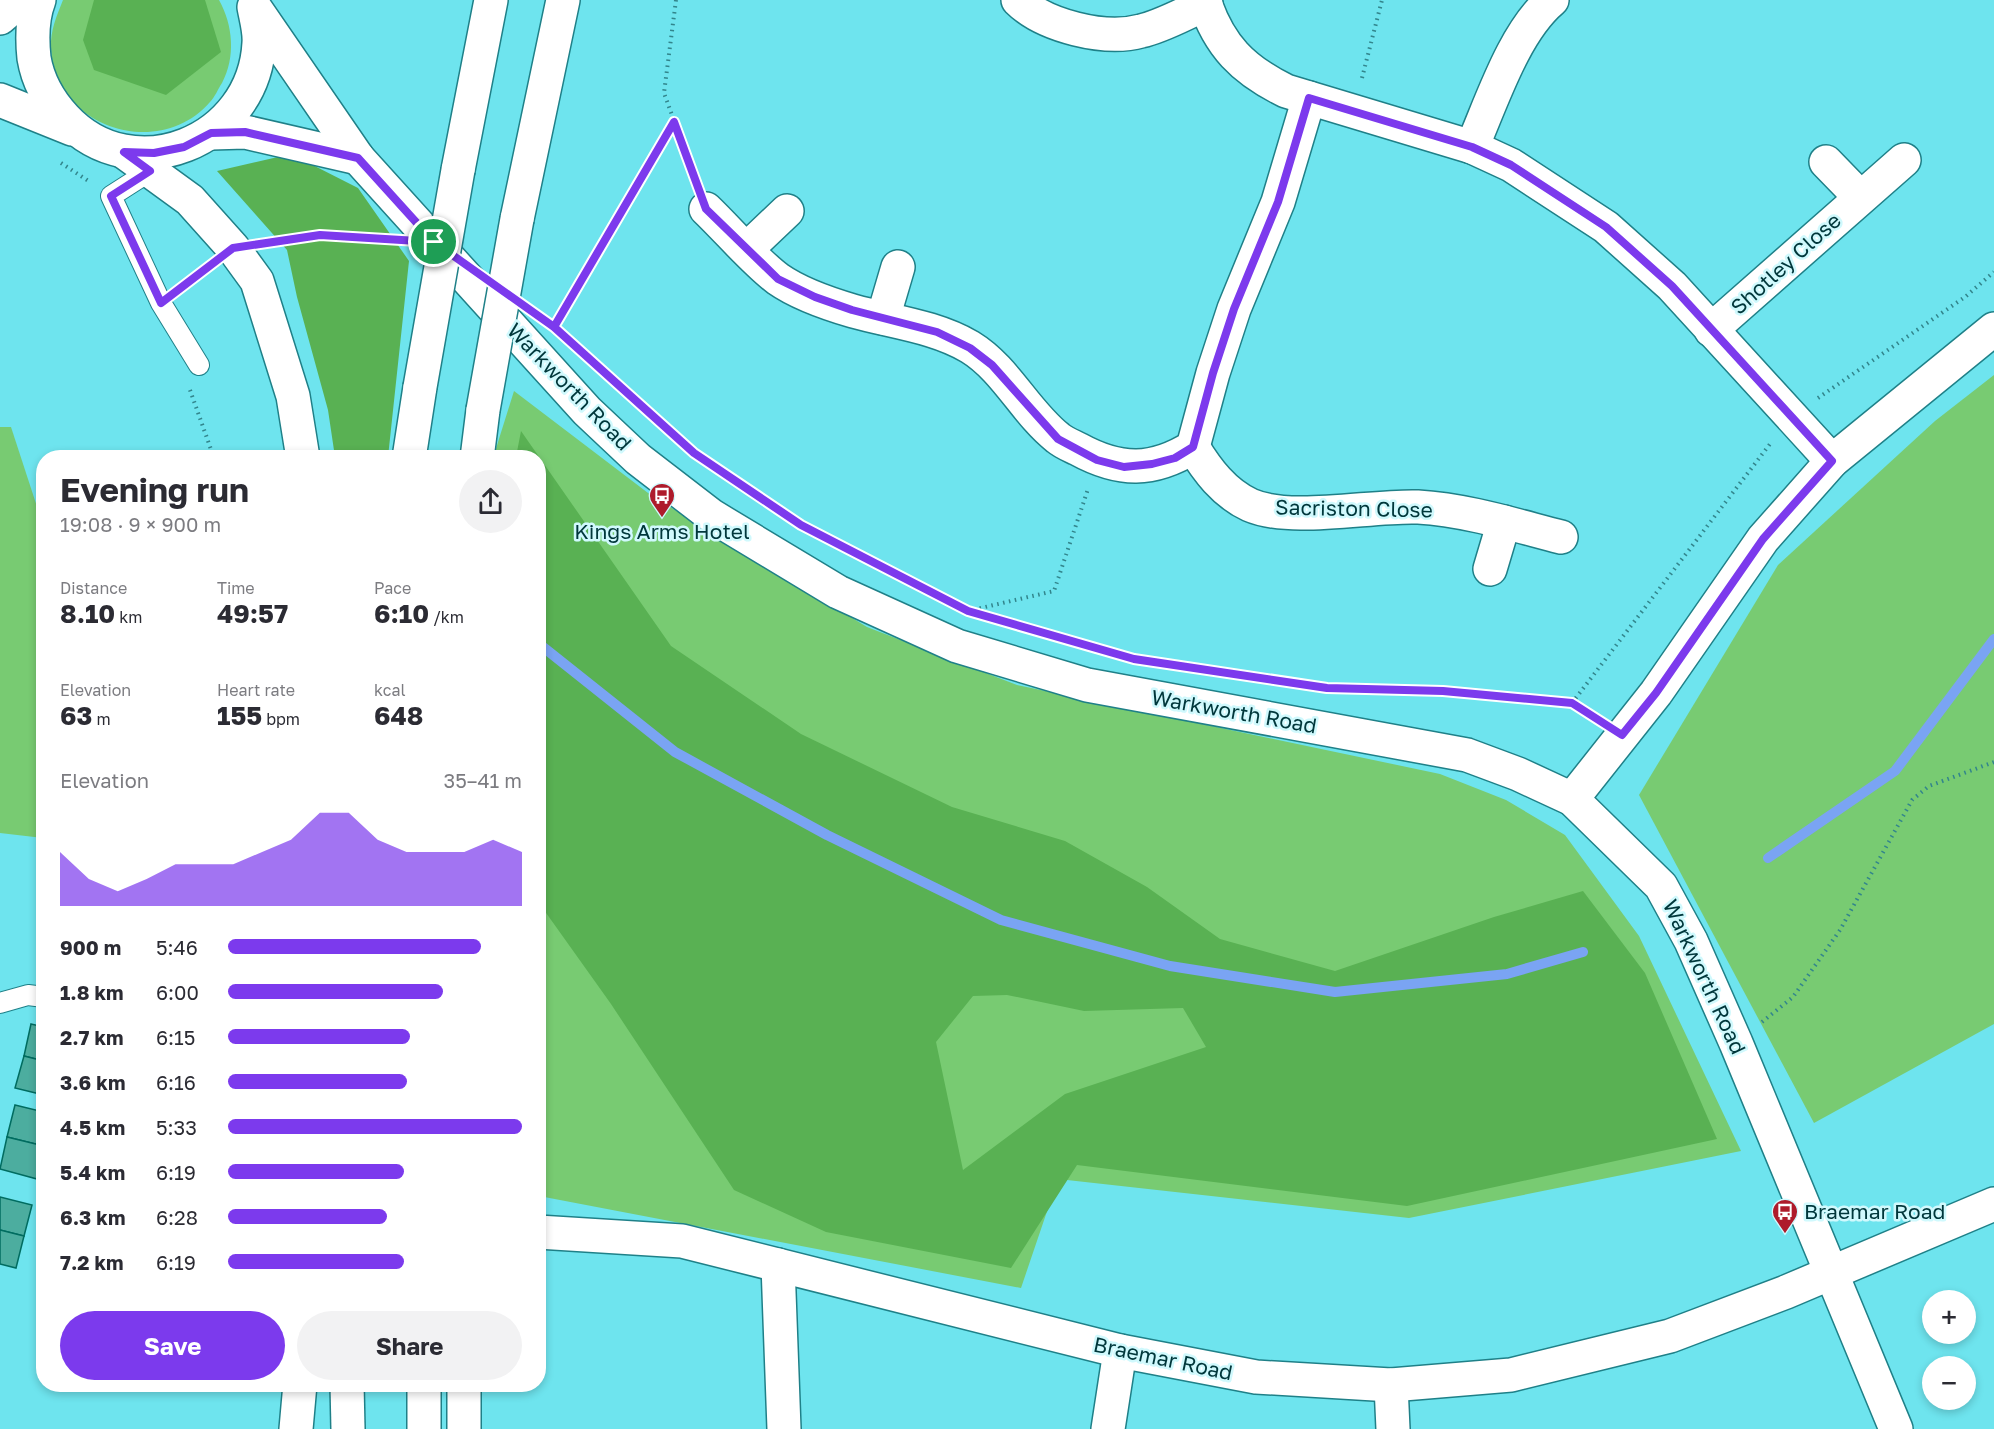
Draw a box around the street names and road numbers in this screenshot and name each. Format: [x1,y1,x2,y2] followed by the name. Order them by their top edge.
[1725,207,1846,320] street label: Shotley Close
[502,317,637,456] street label: Warkworth Road
[1275,494,1433,522] street label: Sacriston Close
[1149,684,1319,738] street label: Warkworth Road
[1658,895,1752,1058] street label: Warkworth Road
[1091,1331,1235,1385] street label: Braemar Road

